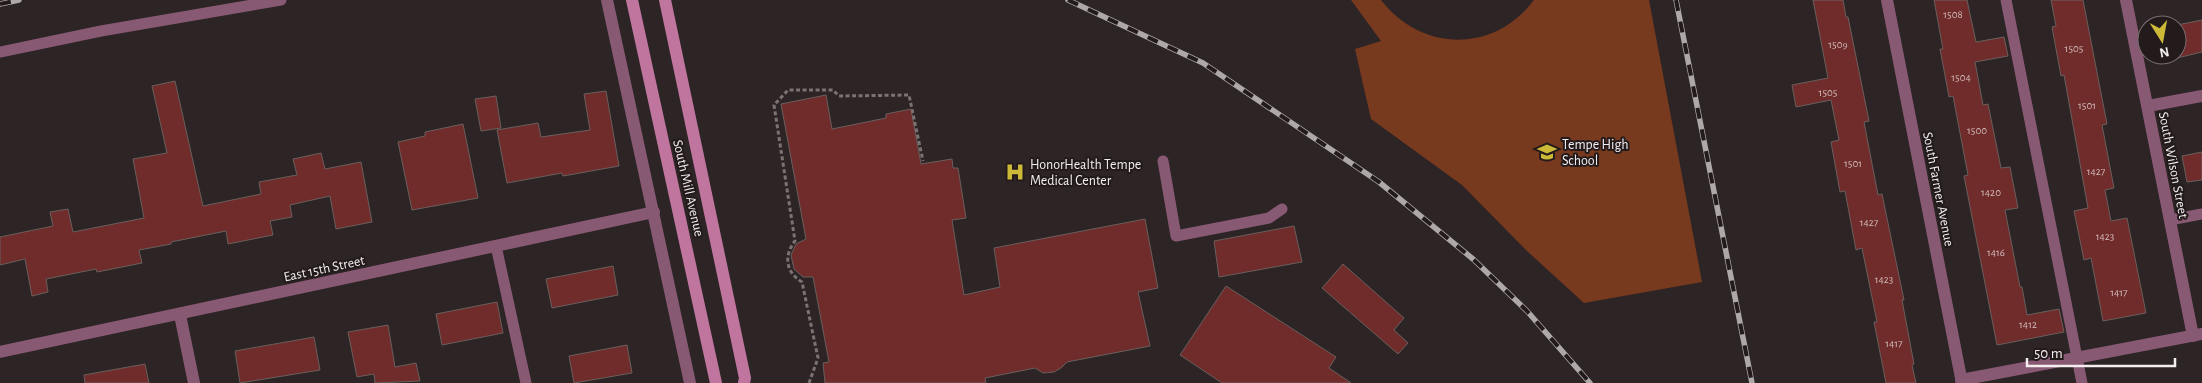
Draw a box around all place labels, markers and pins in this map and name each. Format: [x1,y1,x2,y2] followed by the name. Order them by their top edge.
[1562,138,1629,168] place label: Tempe High School
[1536,141,1558,163] school or university icon: Tempe High School
[1030,158,1141,188] place label: HonorHealth Tempe Medical Center
[1004,161,1026,183] hospital icon: HonorHealth Tempe Medical Center

